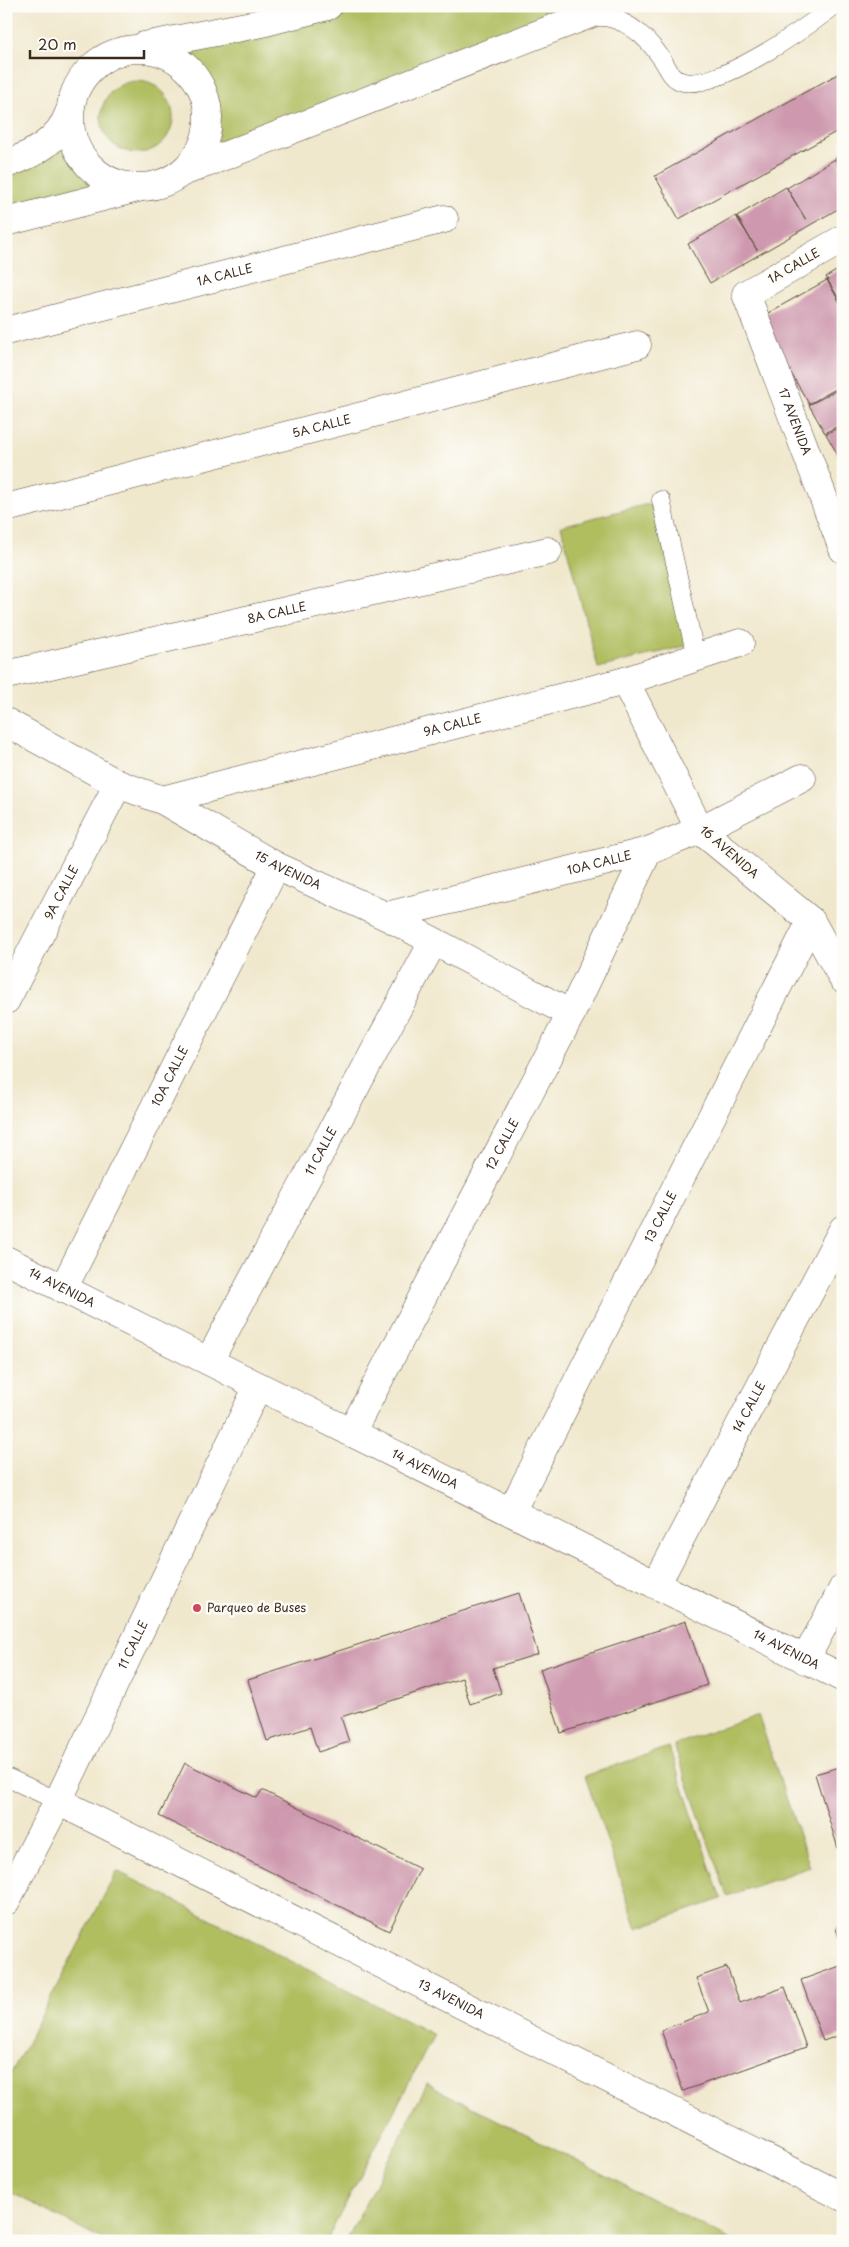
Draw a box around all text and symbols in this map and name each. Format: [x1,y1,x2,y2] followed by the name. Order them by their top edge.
[30,28,144,60] scale bar
[38,32,77,55] text: 20 m
[764,243,823,287] street label: 1A CALLE
[195,258,255,290] street label: 1A CALLE
[774,385,817,458] street label: 17 AVENIDA
[290,409,353,442] street label: 5A CALLE
[245,596,308,627] street label: 8A CALLE
[421,708,484,740] street label: 9A CALLE
[696,821,763,882] street label: 16 AVENIDA
[565,845,634,879] street label: 10A CALLE
[252,846,324,893] street label: 15 AVENIDA
[39,861,83,923] street label: 9A CALLE
[146,1042,192,1109] street label: 10A CALLE
[481,1115,523,1173] street label: 12 CALLE
[300,1123,341,1178] street label: 11 CALLE
[639,1187,681,1245] street label: 13 CALLE
[26,1263,98,1311] street label: 14 AVENIDA
[728,1378,770,1435] street label: 14 CALLE
[389,1444,462,1493] street label: 14 AVENIDA
[207,1598,307,1616] place label: Parqueo de Buses
[191,1602,203,1614] marker: Parqueo de Buses
[113,1617,152,1672] street label: 11 CALLE
[750,1625,823,1673] street label: 14 AVENIDA
[415,1974,488,2023] street label: 13 AVENIDA

